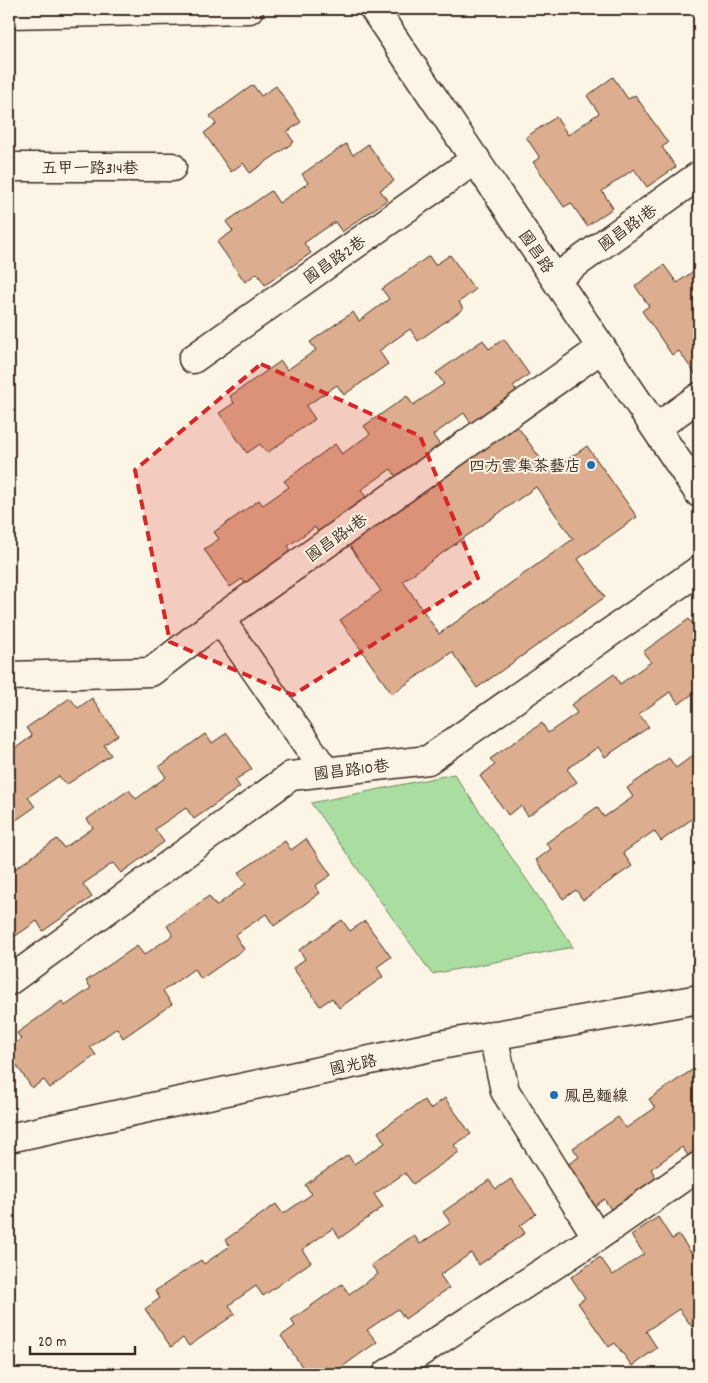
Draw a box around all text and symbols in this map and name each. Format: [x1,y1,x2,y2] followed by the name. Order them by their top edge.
[41,158,139,181] street label: 五甲一路314巷
[594,200,663,258] street label: 國昌路1巷
[512,226,558,279] street label: 國昌路
[300,231,371,291] street label: 國昌路2巷
[469,456,581,479] place label: 四方雲集茶藝店
[585,459,597,471] marker: 四方雲集茶藝店
[302,509,373,569] street label: 國昌路4巷
[312,755,391,788] street label: 國昌路10巷
[328,1050,379,1083] street label: 國光路
[564,1086,628,1109] place label: 鳳邑麵線
[548,1089,560,1101] marker: 鳳邑麵線
[30,1323,135,1355] scale bar
[38,1332,66,1354] text: 20 m

